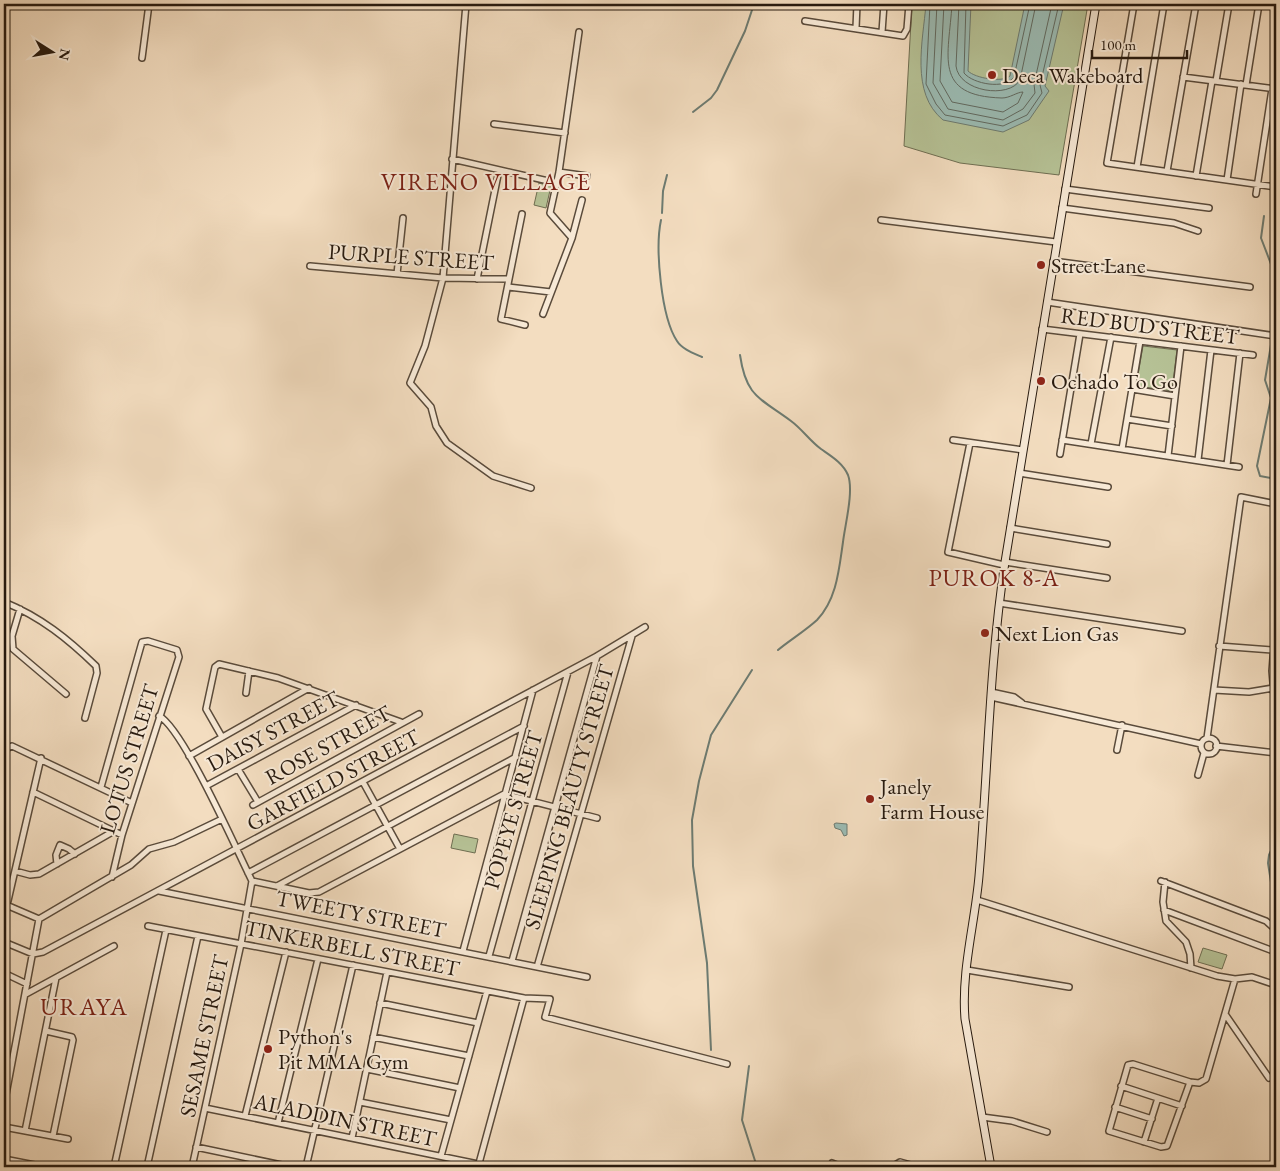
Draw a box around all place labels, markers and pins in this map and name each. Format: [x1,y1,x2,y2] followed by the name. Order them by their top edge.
[1002,61,1144,90] place label: Deca Wakeboard
[986,69,998,81] marker: Deca Wakeboard
[1051,251,1146,280] place label: Street Lane
[1035,259,1047,271] marker: Street Lane
[1051,367,1178,396] place label: Ochado To Go
[1035,375,1047,387] marker: Ochado To Go
[995,619,1119,648] place label: Next Lion Gas
[979,627,991,639] marker: Next Lion Gas
[878,772,985,826] place label: Janely Farm House
[864,793,876,805] marker: Janely Farm House
[278,1022,409,1076] place label: Python's Pit MMA Gym
[262,1043,274,1055] marker: Python's Pit MMA Gym

